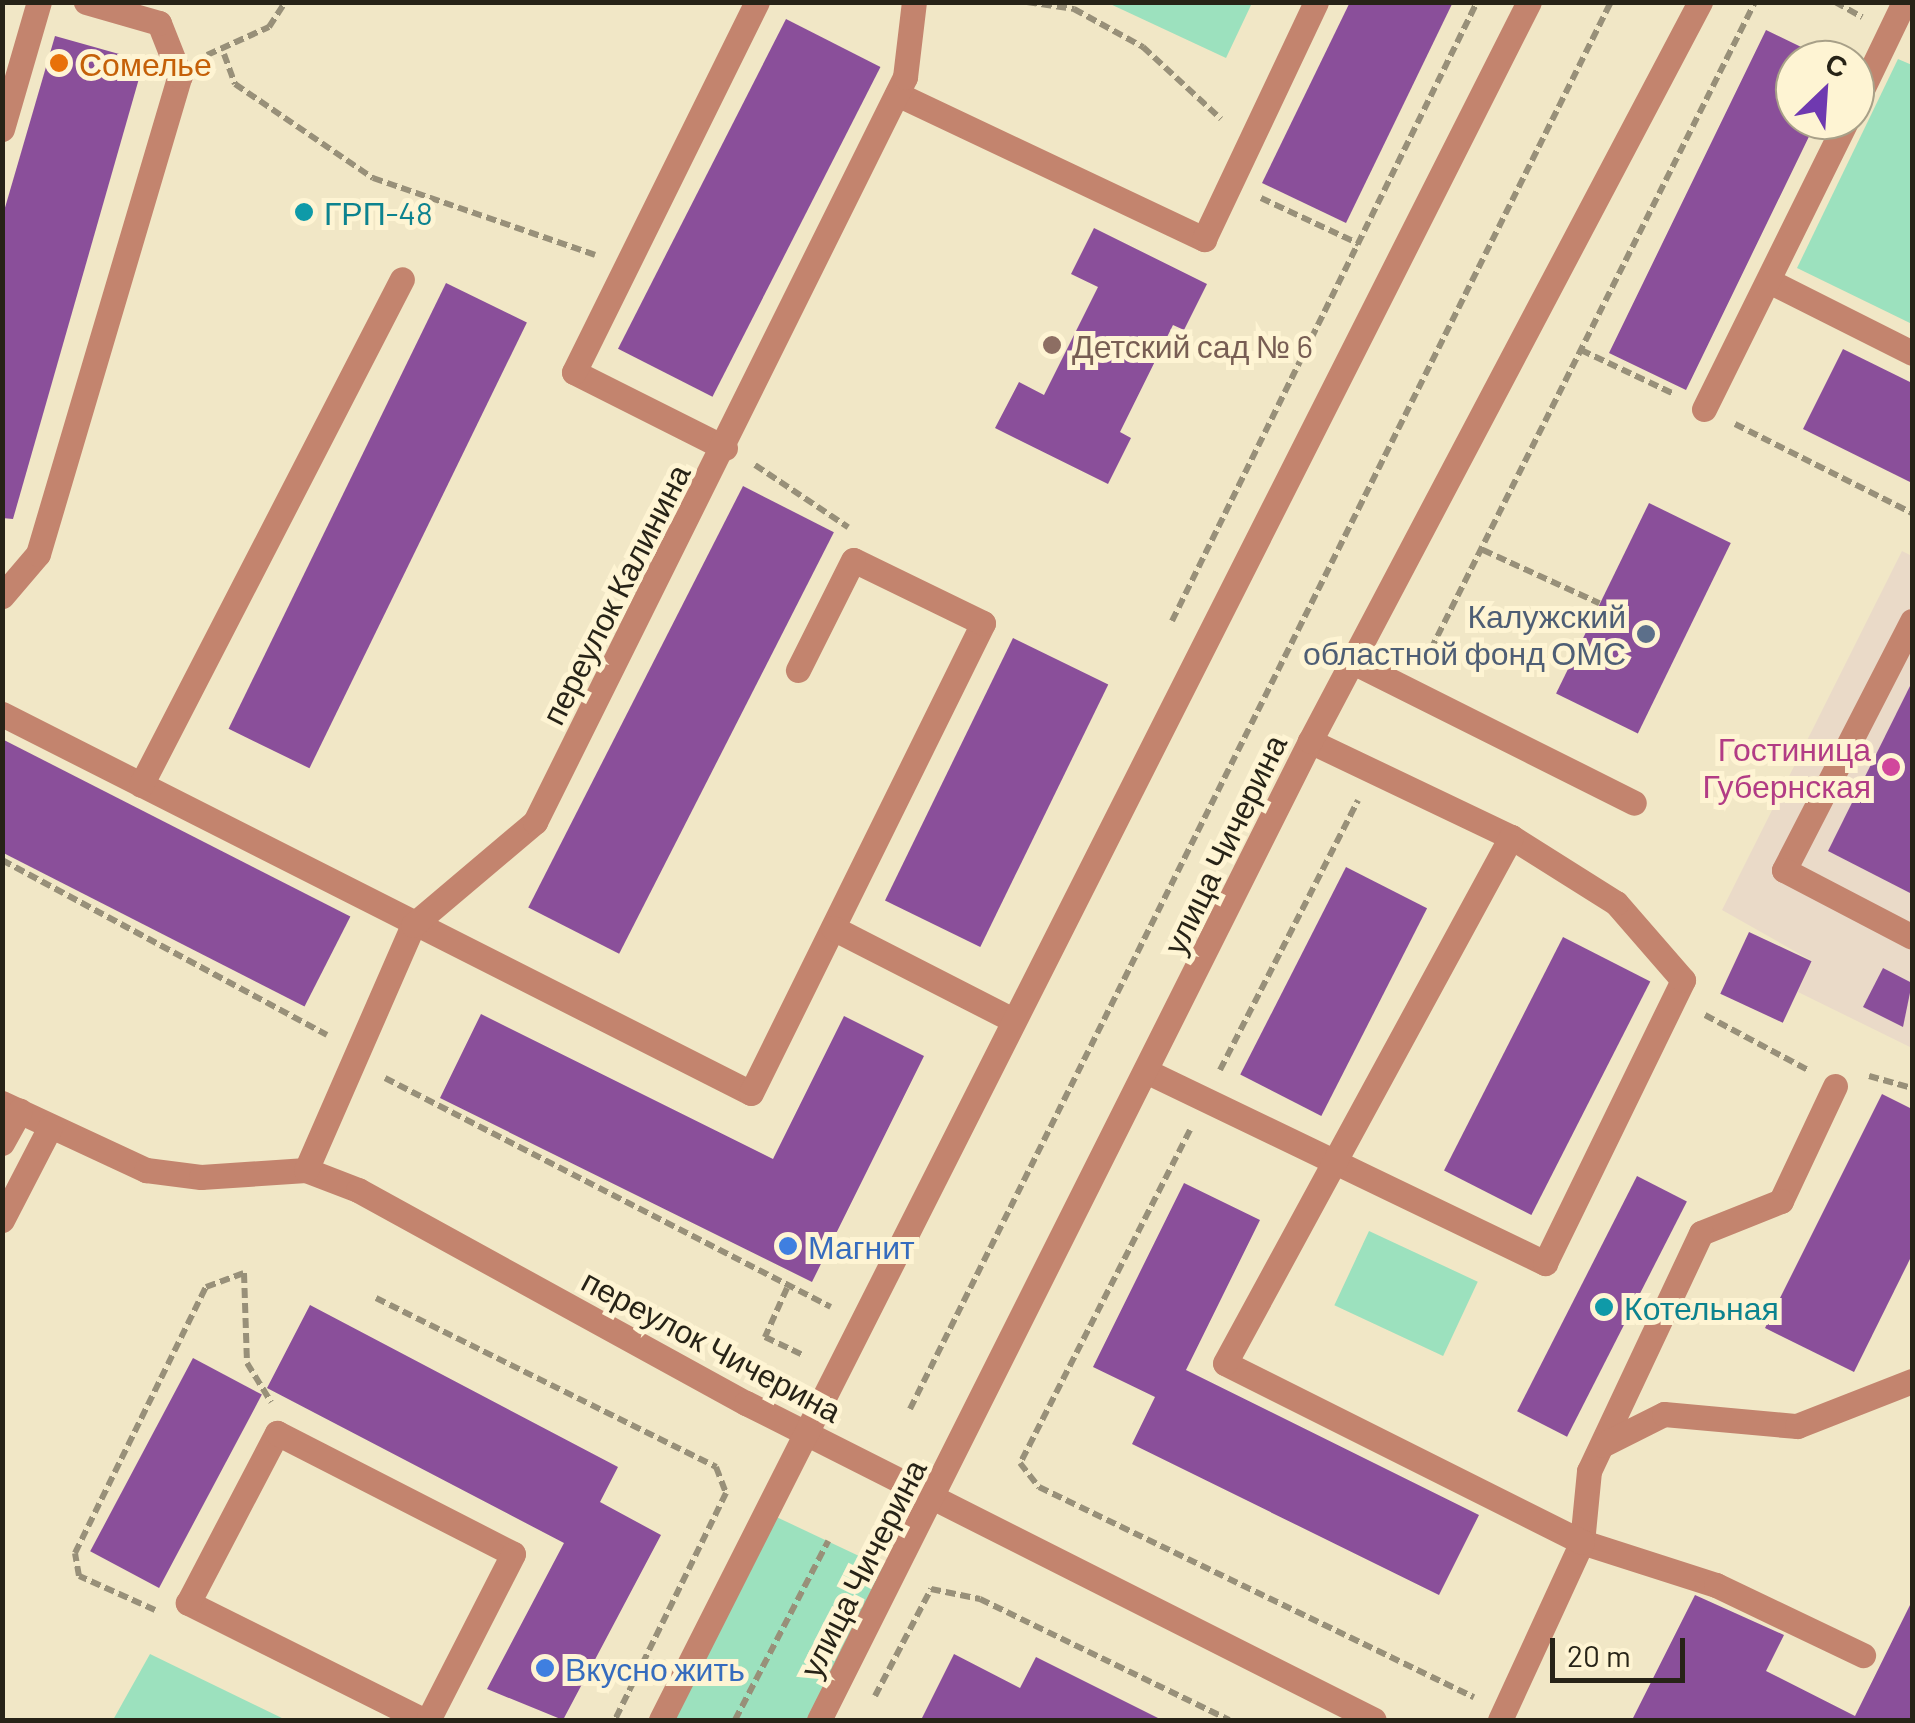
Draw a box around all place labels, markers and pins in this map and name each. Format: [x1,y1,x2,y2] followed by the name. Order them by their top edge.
[79,44,212,82] place label: Сомелье
[48,52,70,74] marker: Сомелье
[324,193,433,231] place label: ГРП-48
[293,201,315,223] marker: ГРП-48
[1072,326,1313,364] place label: Детский сад № 6
[1041,334,1063,356] marker: Детский сад № 6
[1303,597,1626,672] place label: Калужский областной фонд ОМС
[1635,623,1657,645] marker: Калужский областной фонд ОМС
[1702,730,1871,805] place label: Гостиница Губернская
[1880,756,1902,778] marker: Гостиница Губернская
[808,1227,915,1265] place label: Магнит
[777,1235,799,1257] marker: Магнит
[1624,1288,1779,1326] place label: Котельная
[1593,1296,1615,1318] marker: Котельная
[565,1649,745,1687] place label: Вкусно жить
[534,1657,556,1679] marker: Вкусно жить

